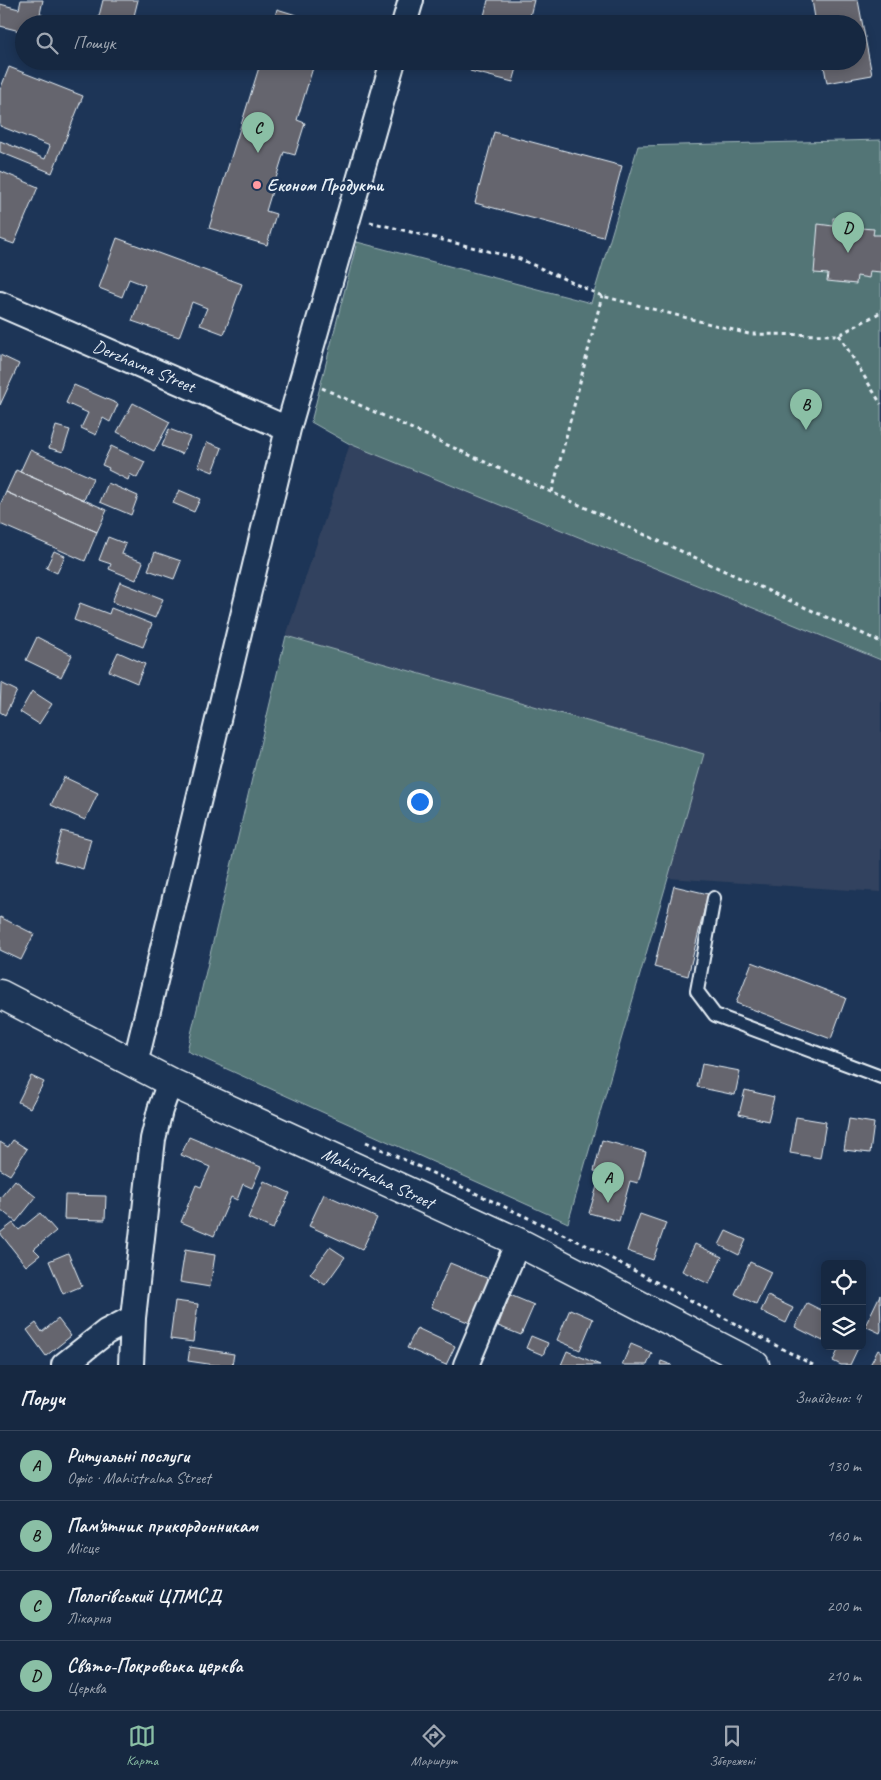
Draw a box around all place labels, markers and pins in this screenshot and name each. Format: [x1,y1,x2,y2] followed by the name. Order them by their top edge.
[242,112,274,153] pin: C
[267,174,385,196] place label: Економ Продукти
[251,179,263,191] marker: Економ Продукти
[832,212,864,253] pin: D
[790,389,822,430] pin: B
[592,1162,624,1203] pin: A

